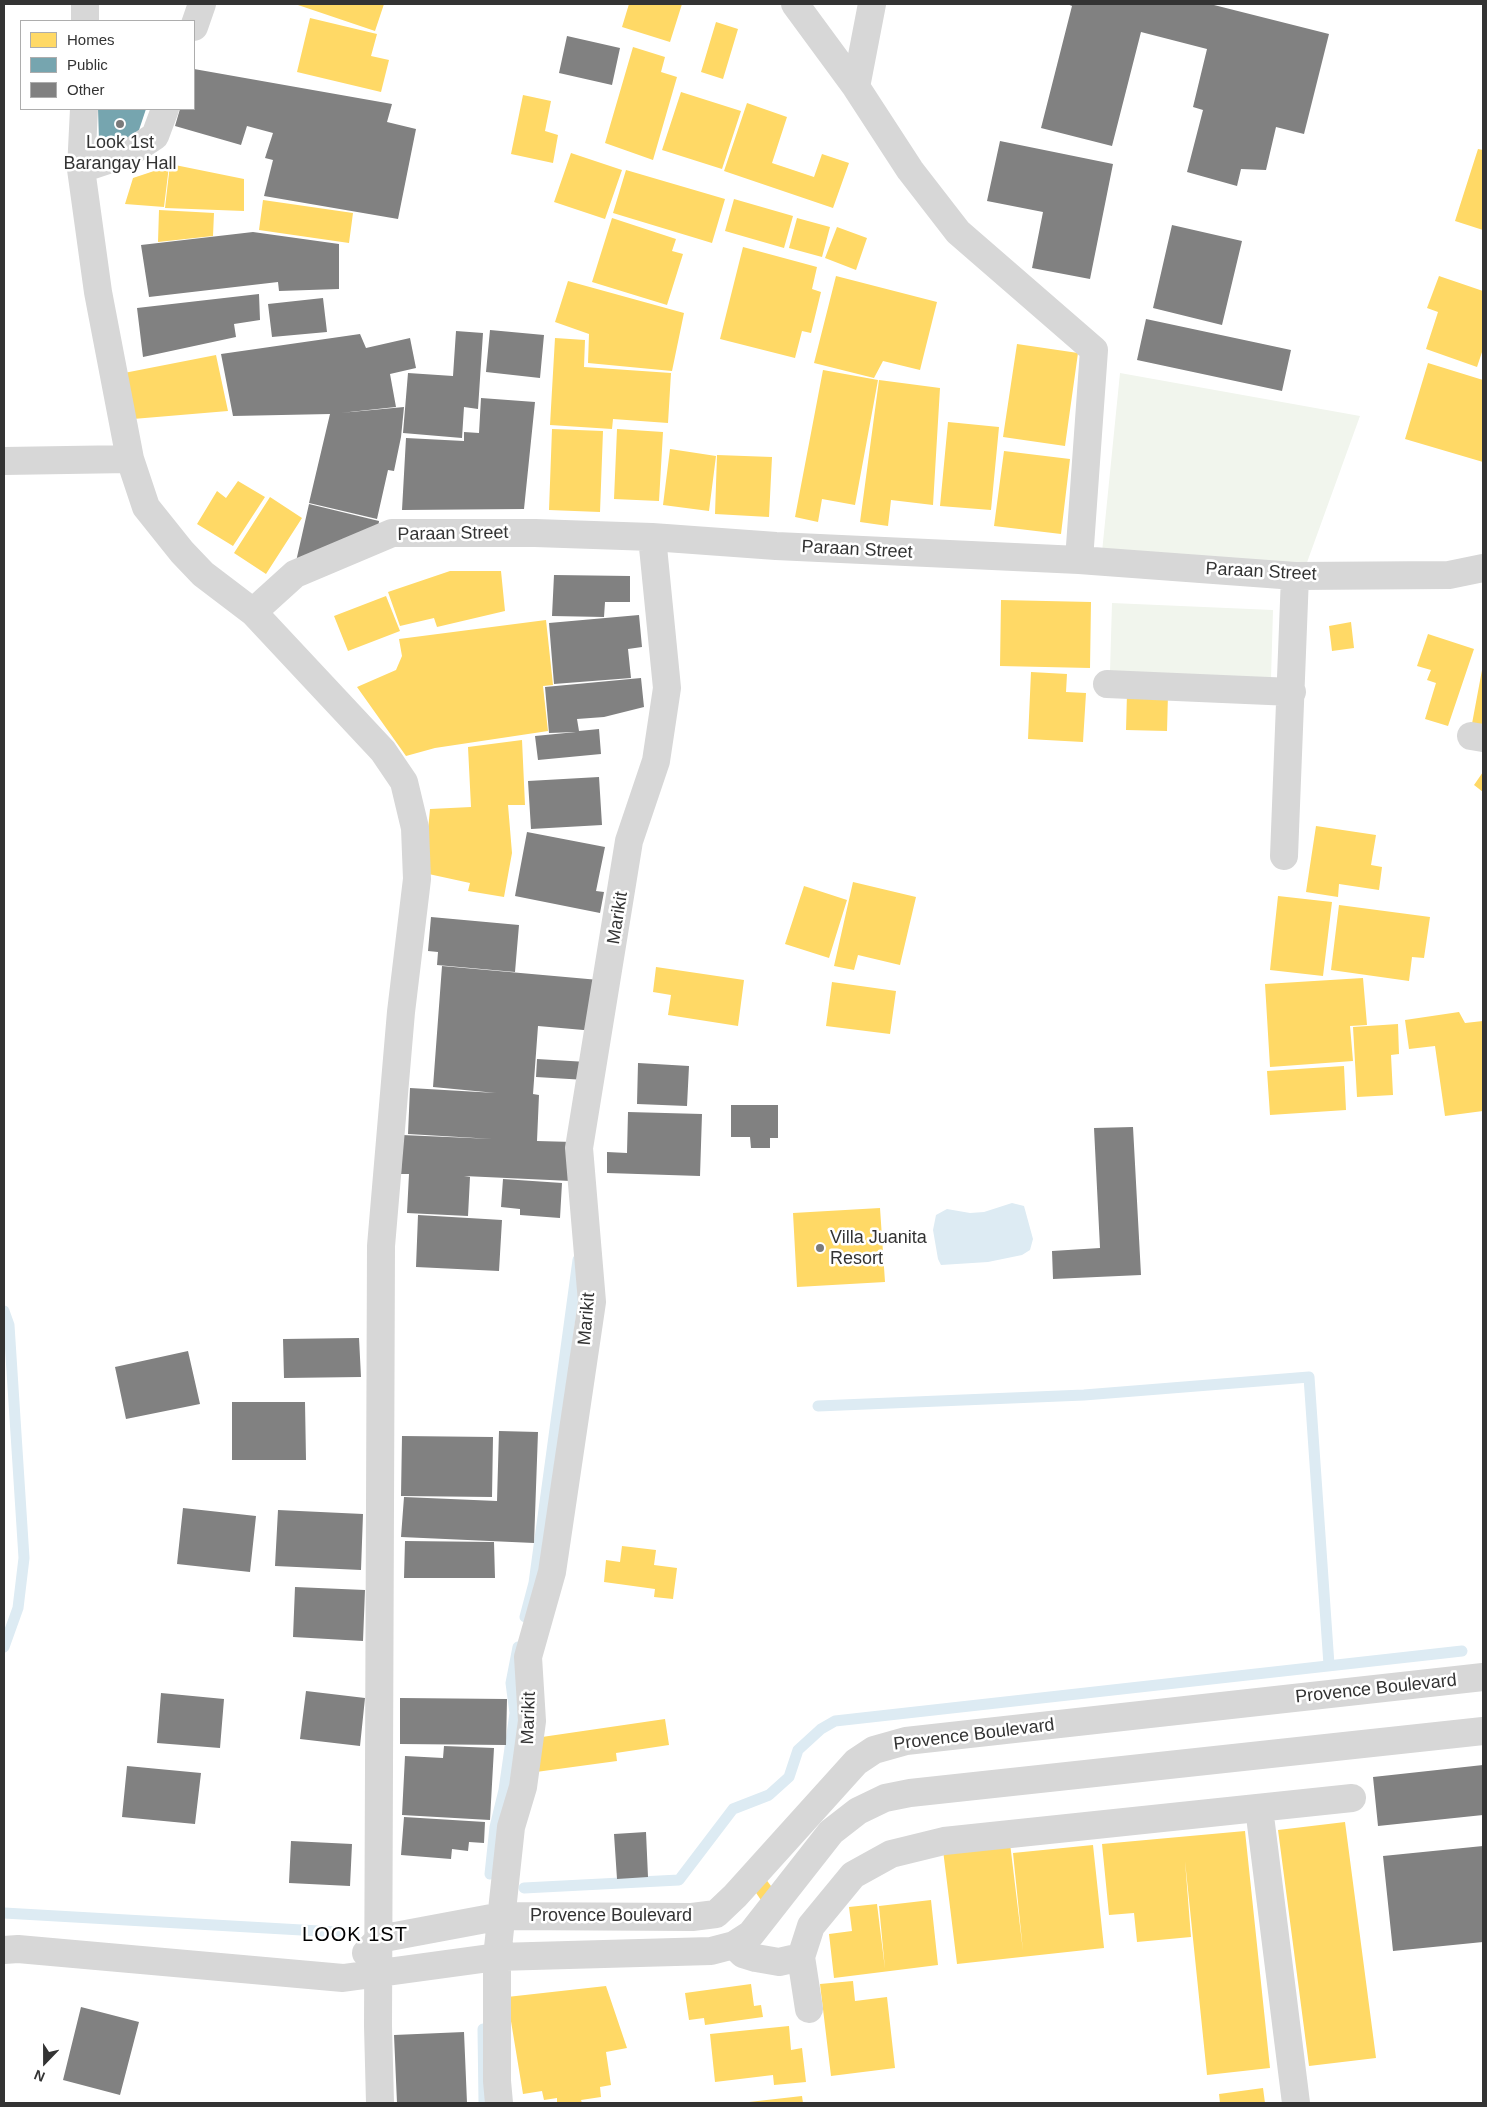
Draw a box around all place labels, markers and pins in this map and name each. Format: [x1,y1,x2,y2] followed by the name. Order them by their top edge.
[114,118,126,130] marker: Look 1st Barangay Hall
[63,132,177,174] place label: Look 1st Barangay Hall
[830,1227,927,1270] place label: Villa Juanita Resort
[814,1242,826,1254] marker: Villa Juanita Resort

